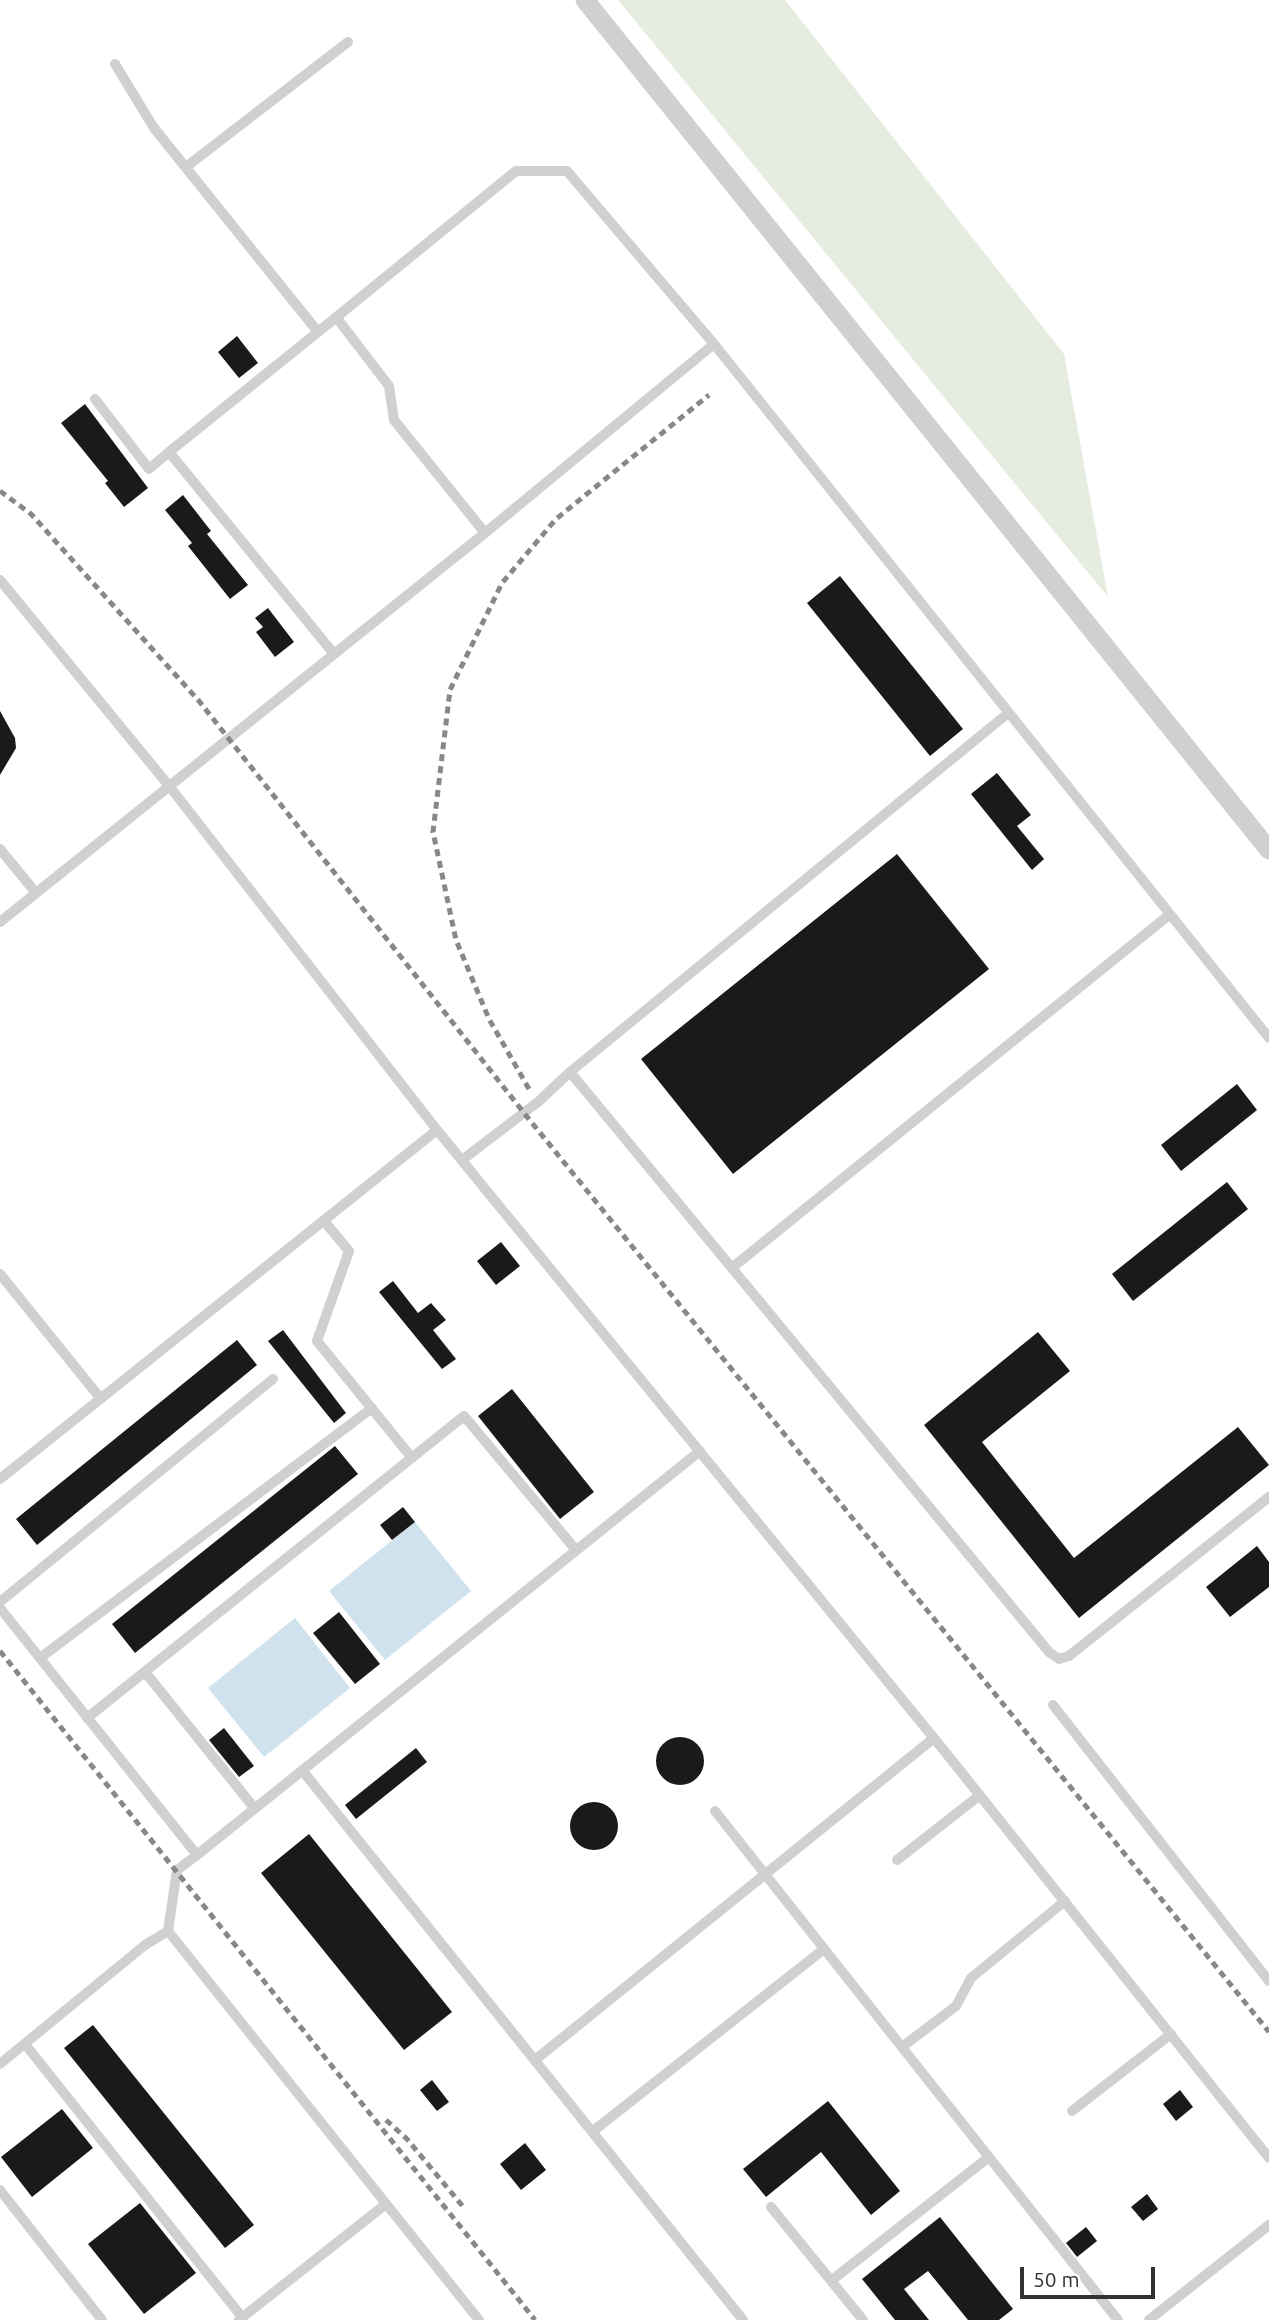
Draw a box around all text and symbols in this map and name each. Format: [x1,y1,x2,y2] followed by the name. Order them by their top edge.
[1024,2254,1159,2298] scale bar
[1033,2267,1080,2291] text: 50 m

